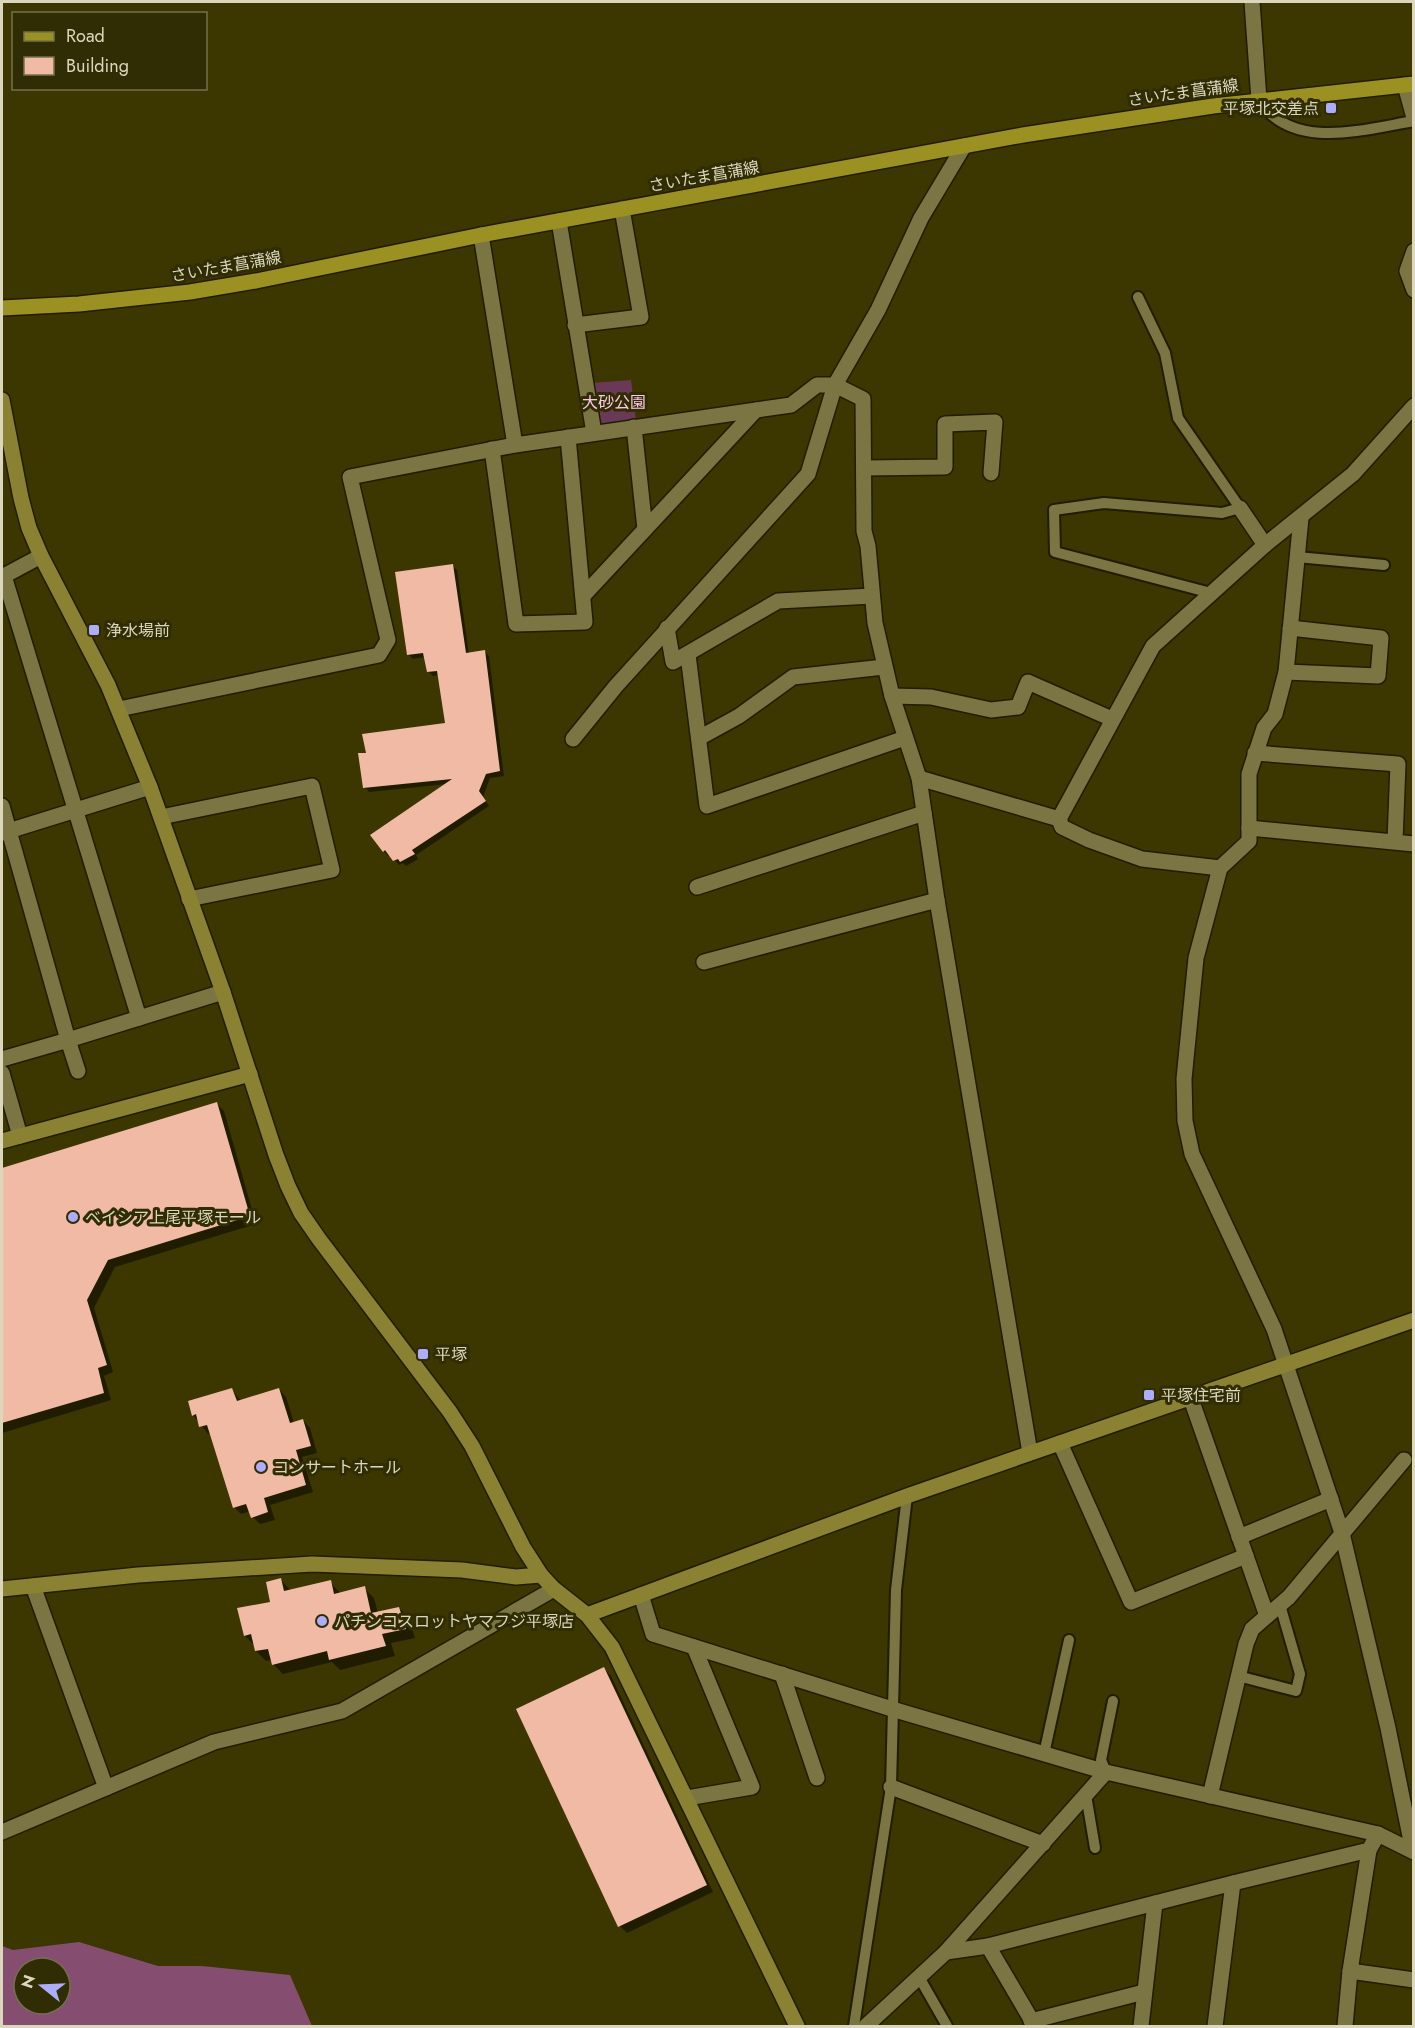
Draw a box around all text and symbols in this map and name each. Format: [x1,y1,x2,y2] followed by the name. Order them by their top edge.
[12,12,207,90] legend
[66,23,105,49] text: Road
[66,53,129,79] text: Building
[1126,73,1240,112] street label: さいたま菖蒲線
[1223,97,1319,120] place label: 平塚北交差点
[1324,101,1338,115] marker: 平塚北交差点
[647,155,761,198] street label: さいたま菖蒲線
[169,245,283,288] street label: さいたま菖蒲線
[582,391,646,414] park label: 大砂公園
[106,619,170,642] place label: 浄水場前
[87,623,101,637] marker: 浄水場前
[85,1206,261,1229] place label: ベイシア上尾平塚モール
[66,1210,80,1224] marker: ベイシア上尾平塚モール
[435,1343,467,1366] place label: 平塚
[416,1347,430,1361] marker: 平塚
[1161,1384,1241,1407] place label: 平塚住宅前
[1142,1388,1156,1402] marker: 平塚住宅前
[273,1456,401,1479] place label: コンサートホール
[254,1460,268,1474] marker: コンサートホール
[334,1610,574,1633] place label: パチンコスロットヤマフジ平塚店
[315,1614,329,1628] marker: パチンコスロットヤマフジ平塚店
[12,1956,72,2016] north arrow
[15,1972,41,1991] text: N

